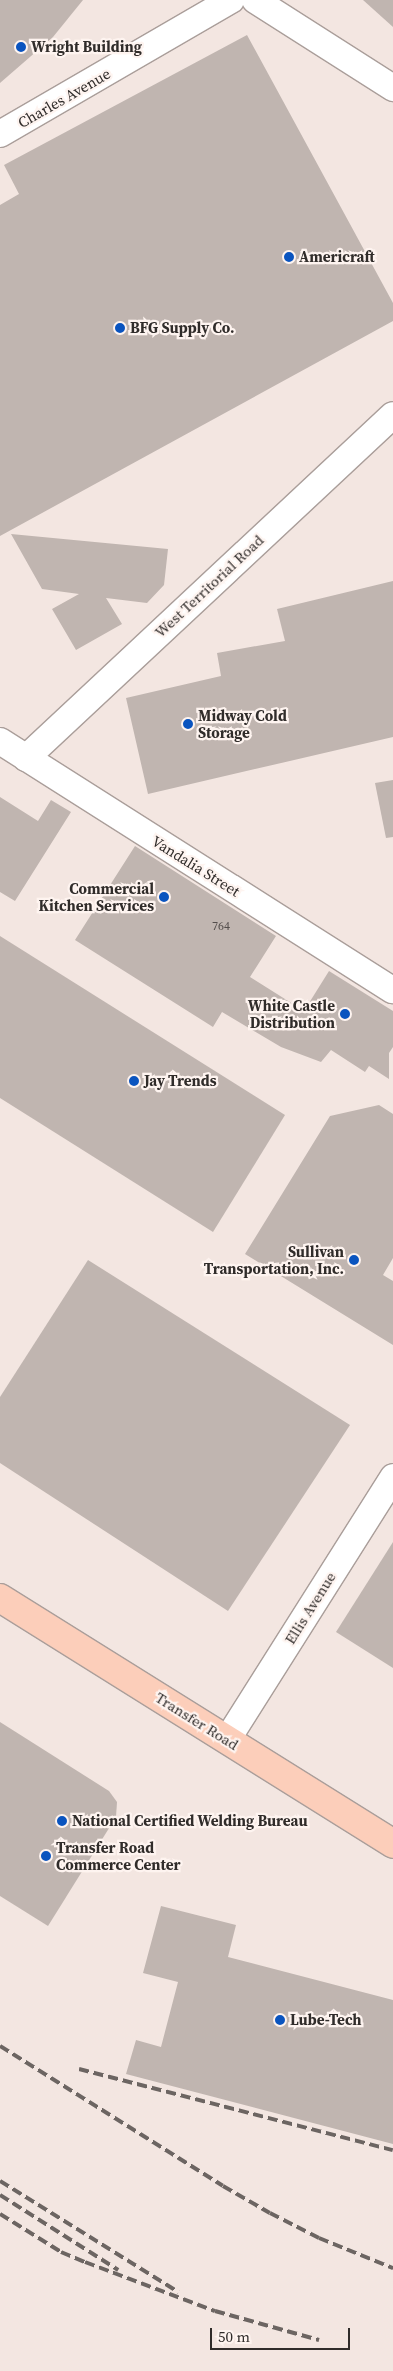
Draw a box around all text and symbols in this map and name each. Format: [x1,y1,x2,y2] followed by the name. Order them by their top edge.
[31,38,142,56] place label: Wright Building
[15,41,27,53] marker: Wright Building
[15,64,113,132] street label: Charles Avenue
[299,248,375,266] place label: Americraft
[283,251,295,263] marker: Americraft
[130,319,234,337] place label: BFG Supply Co.
[114,322,126,334] marker: BFG Supply Co.
[151,531,267,641] street label: West Territorial Road
[198,706,287,741] place label: Midway Cold Storage
[182,718,194,730] marker: Midway Cold Storage
[149,832,243,900] street label: Vandalia Street
[39,879,154,914] place label: Commercial Kitchen Services
[158,891,170,903] marker: Commercial Kitchen Services
[212,920,230,934] house number: 764
[248,996,335,1031] place label: White Castle Distribution
[339,1008,351,1020] marker: White Castle Distribution
[144,1072,217,1090] place label: Jay Trends
[128,1075,140,1087] marker: Jay Trends
[204,1242,344,1277] place label: Sullivan Transportation, Inc.
[348,1254,360,1266] marker: Sullivan Transportation, Inc.
[281,1569,339,1647] street label: Ellis Avenue
[152,1688,242,1754] street label: Transfer Road
[72,1812,308,1830] place label: National Certified Welding Bureau
[56,1815,68,1827] marker: National Certified Welding Bureau
[56,1838,181,1873] place label: Transfer Road Commerce Center
[40,1850,52,1862] marker: Transfer Road Commerce Center
[290,2011,362,2029] place label: Lube-Tech
[274,2014,286,2026] marker: Lube-Tech
[213,2318,353,2350] scale bar
[218,2326,250,2347] text: 50 m

